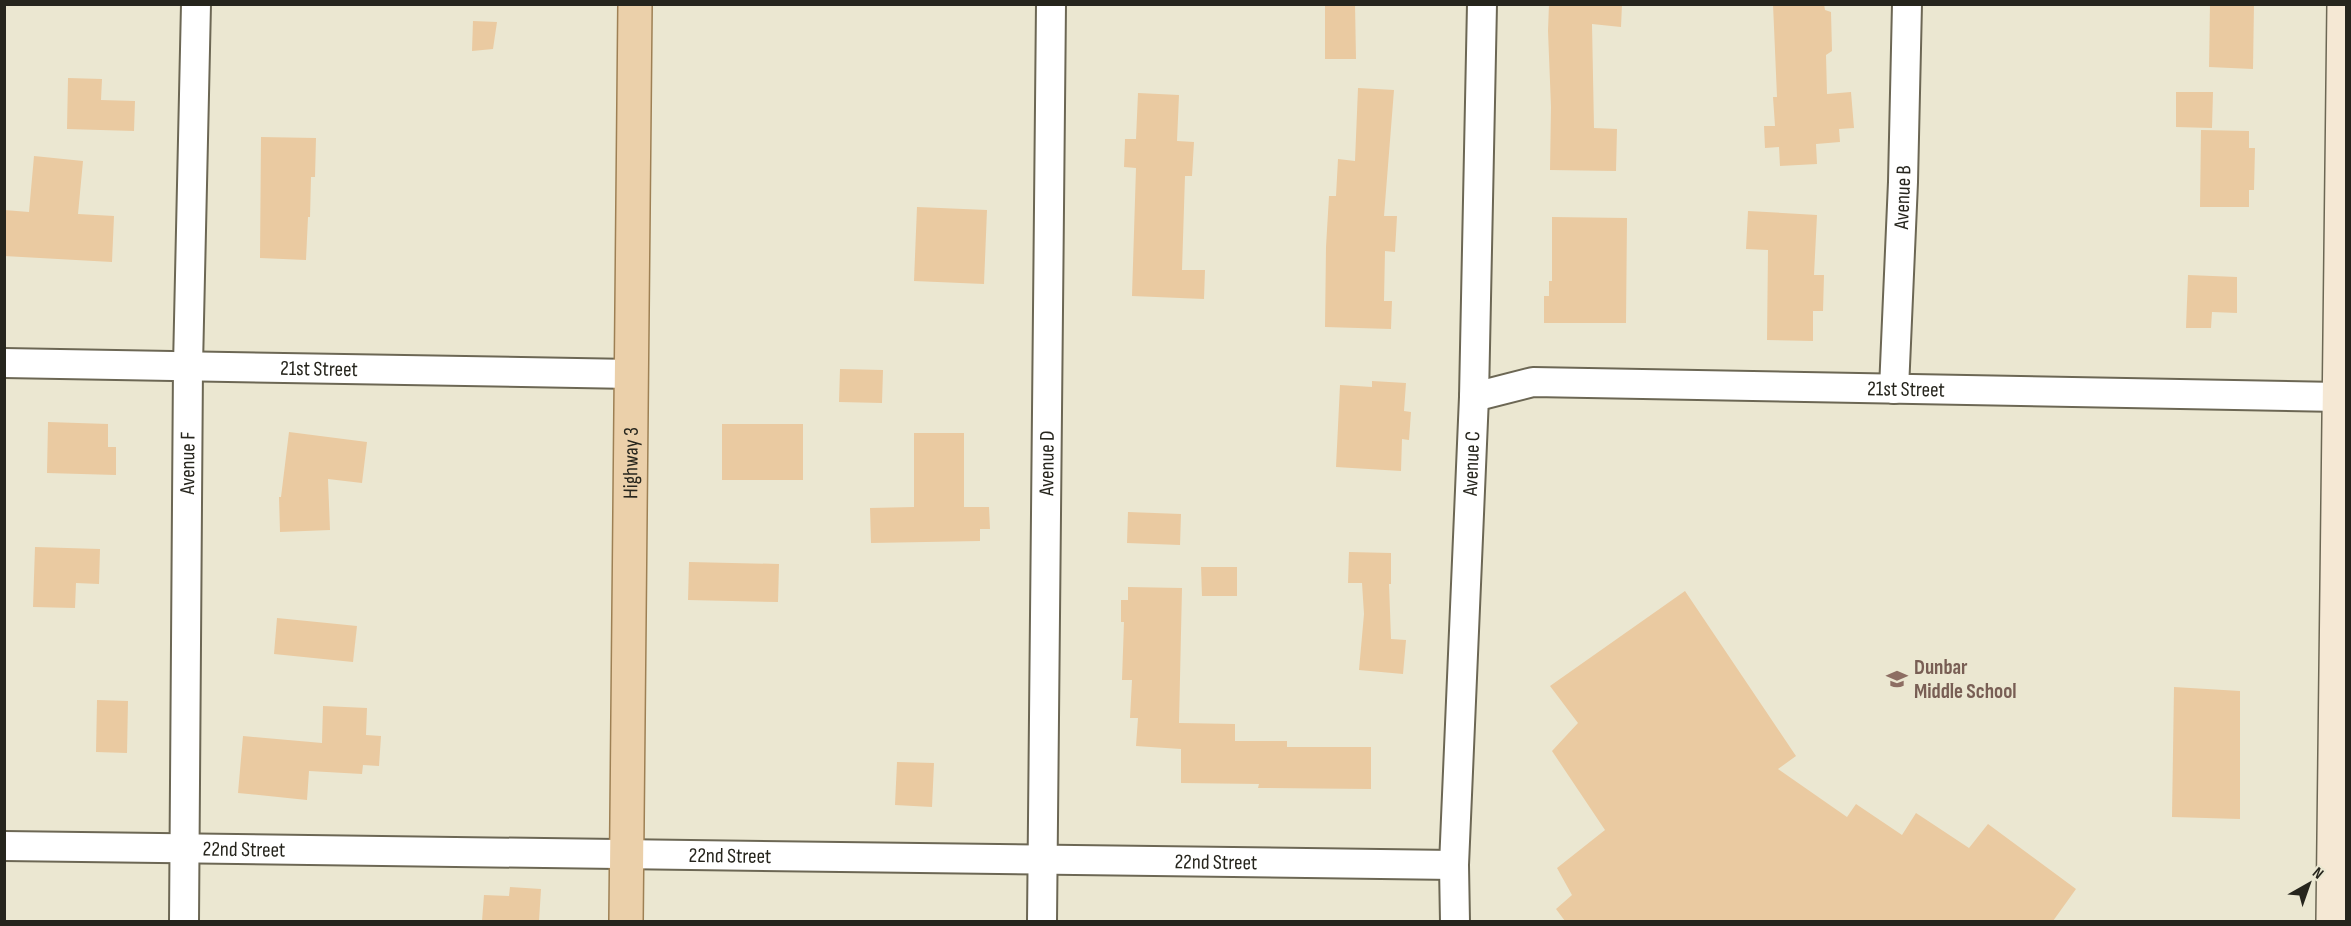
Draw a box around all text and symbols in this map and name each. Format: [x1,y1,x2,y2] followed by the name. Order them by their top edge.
[1889,165,1916,231] street label: Avenue B
[280,356,358,382] street label: 21st Street
[1867,376,1945,403] street label: 21st Street
[618,427,644,499] street label: Highway 3
[1034,430,1060,497] street label: Avenue D
[1458,430,1486,497] street label: Avenue C
[175,431,201,496] street label: Avenue F
[1914,655,2017,704] place label: Dunbar Middle School
[1885,667,1909,691] school or university icon: Dunbar Middle School
[202,837,286,863] street label: 22nd Street
[688,843,771,869] street label: 22nd Street
[1174,849,1257,875] street label: 22nd Street
[2279,854,2339,914] north arrow
[2308,864,2327,884] text: N

